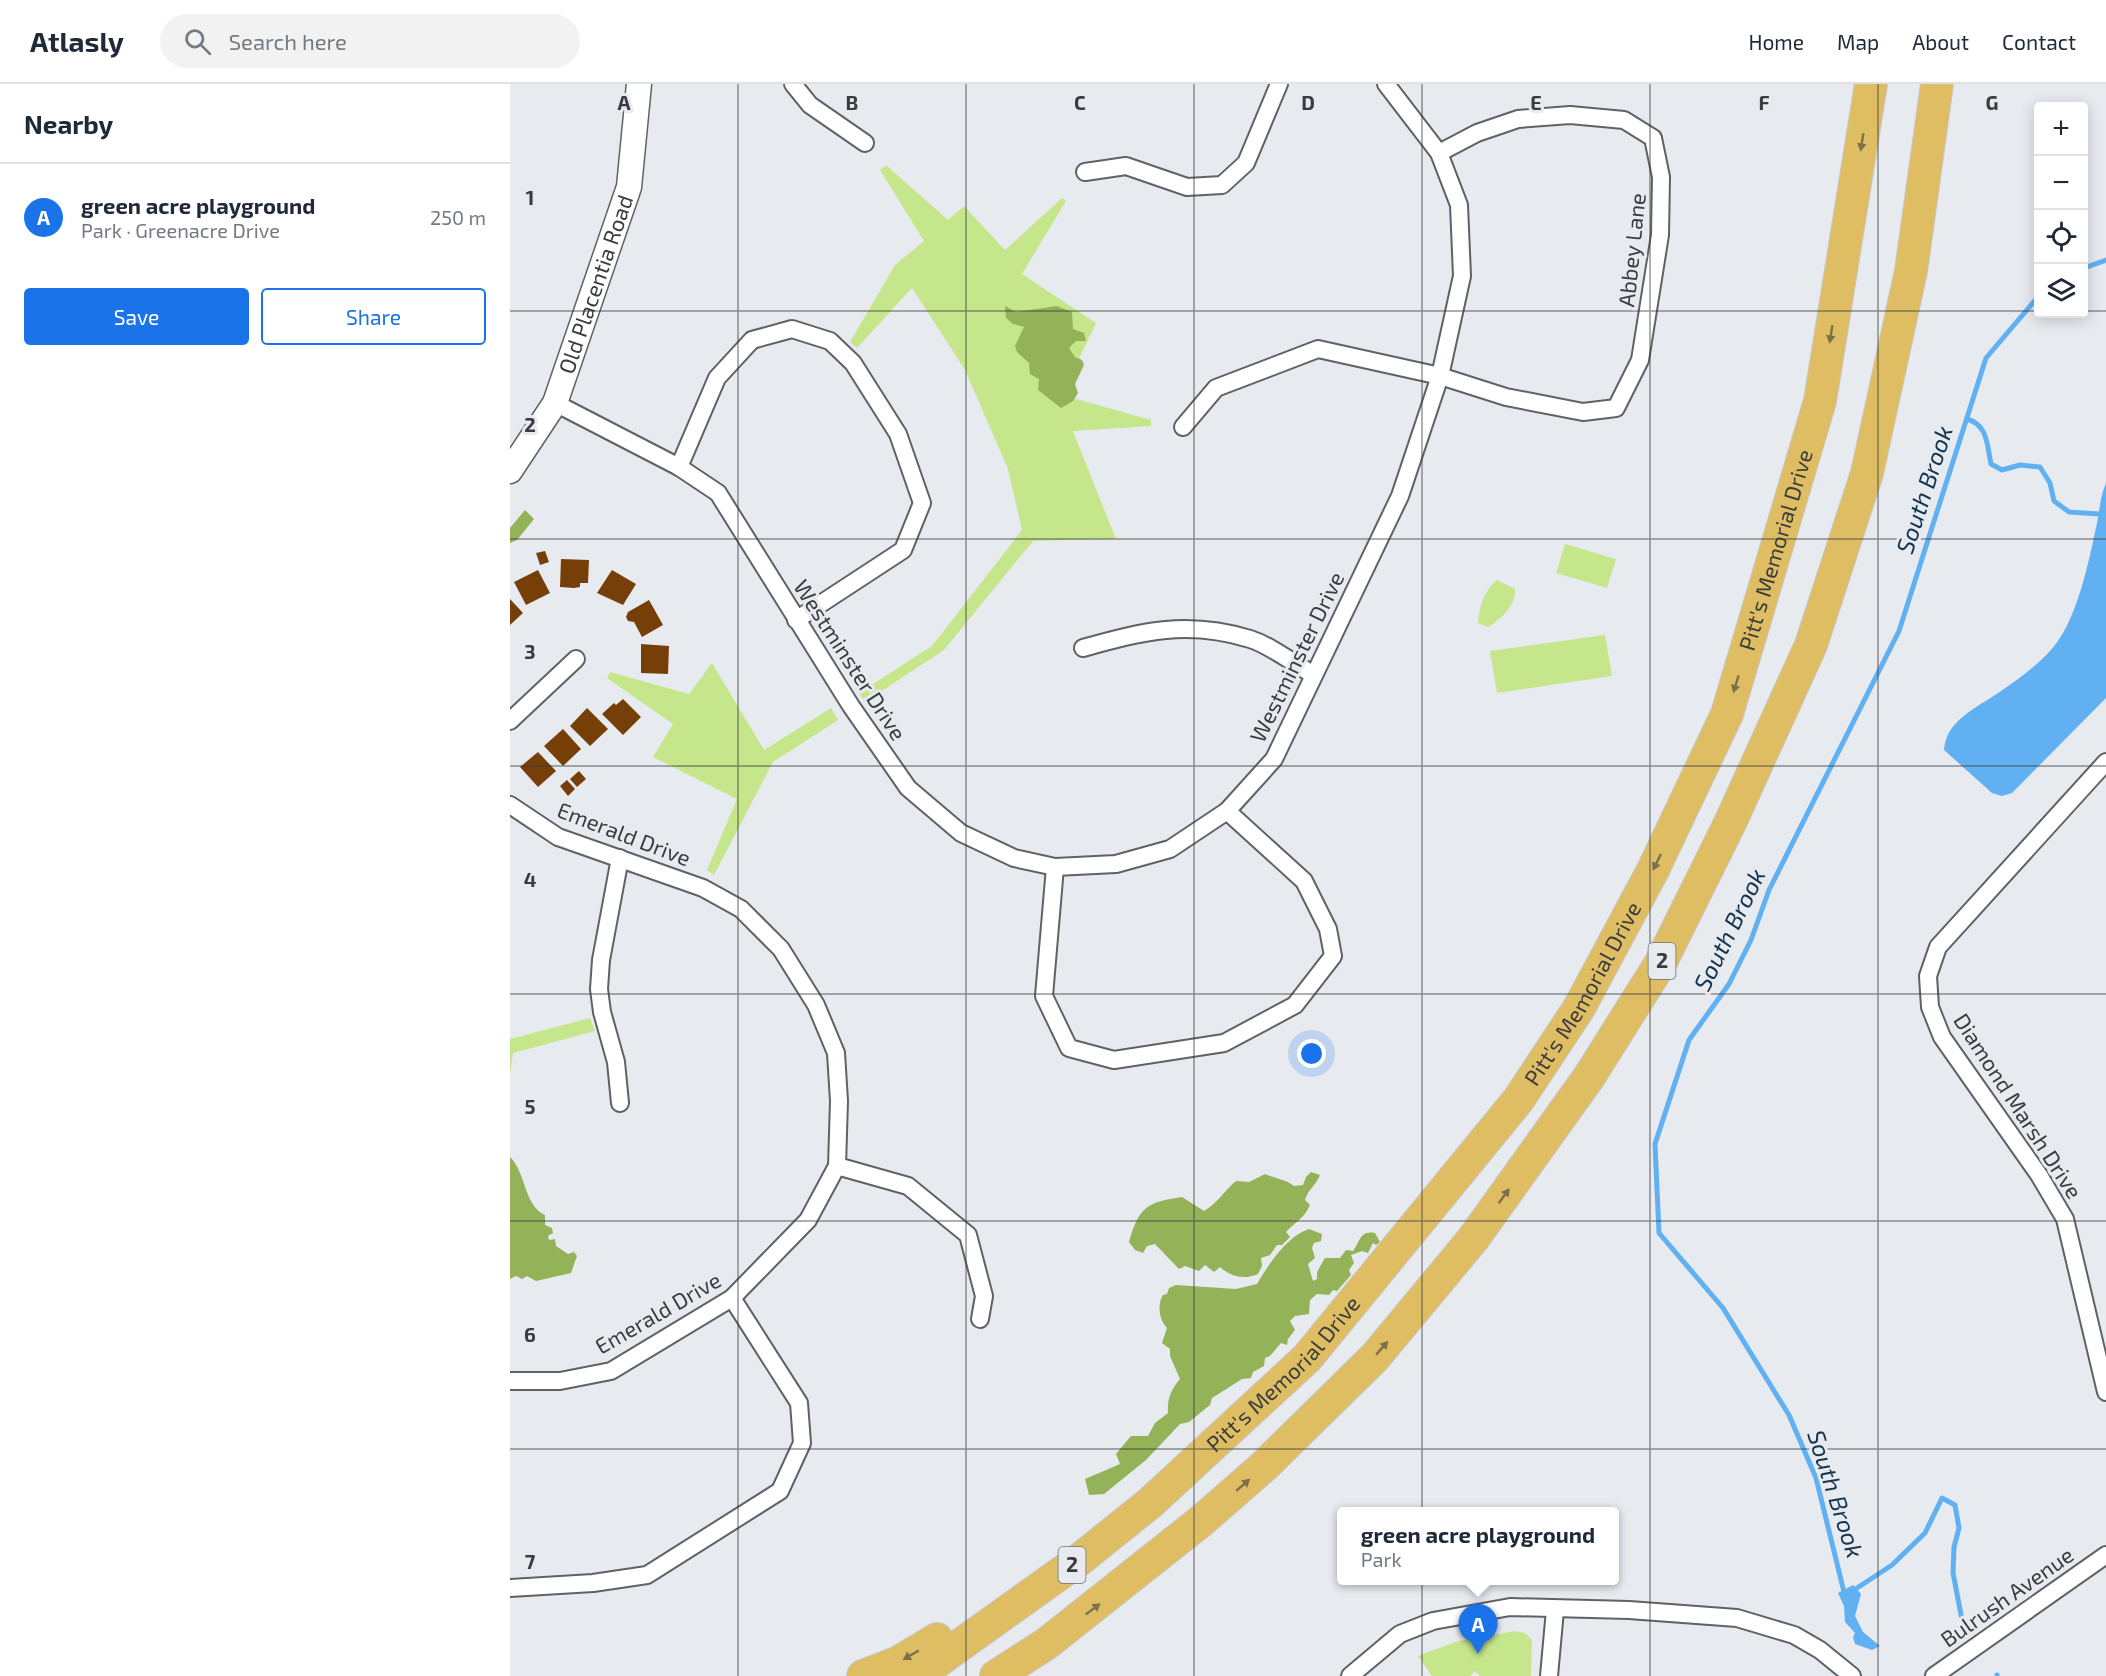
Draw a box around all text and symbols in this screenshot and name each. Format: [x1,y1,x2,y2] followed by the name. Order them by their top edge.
[160,14,580,68] search box
[30,24,124,58] text: Atlasly
[181,25,214,58] icon: search
[229,28,347,54] text: Search here
[1748,29,1804,54] text: Home
[1837,29,1879,54] text: Map
[1912,29,1969,54] text: About
[2002,29,2076,54] text: Contact
[617,90,631,114] text: A
[846,90,858,114] text: B
[1074,90,1086,114] text: C
[1301,90,1315,114] text: D
[1530,90,1542,114] text: E
[1758,90,1770,114] text: F
[1986,90,1998,114] text: G
[2034,102,2088,318] map controls
[2034,102,2088,156] button: +
[24,108,113,139] text: Nearby
[1857,132,1866,151] one-way arrow
[2034,156,2088,210] button: −
[526,185,534,209] text: 1
[552,191,637,377] street label: Old Placentia Road
[81,192,315,218] text: green acre playground
[1612,192,1650,308] street label: Abbey Lane
[37,205,50,229] text: A
[430,205,486,229] text: 250 m
[2034,210,2088,264] button: locate
[81,218,280,242] text: Park · Greenacre Drive
[2034,264,2088,318] button: layers
[24,288,249,345] button: Save
[261,288,486,345] button: Share
[1826,325,1835,344] one-way arrow
[524,412,536,436] text: 2
[1889,422,1958,557] water label: South Brook
[1733,446,1817,653] street label: Pitt's Memorial Drive
[1244,567,1349,746] street label: Westminster Drive
[789,574,912,745] street label: Westminster Drive
[524,639,536,663] text: 3
[1731,675,1740,693] one-way arrow
[554,796,695,870] street label: Emerald Drive
[1652,854,1661,871] one-way arrow
[1687,863,1771,995] water label: South Brook
[524,867,537,891] text: 4
[1518,897,1646,1090] street label: Pitt's Memorial Drive
[1648,943,1676,979] road number: 2
[1949,1008,2088,1203] street label: Diamond Marsh Drive
[1297,1039,1326,1068] your location
[524,1094,536,1118] text: 5
[1498,1189,1510,1205] one-way arrow
[590,1266,725,1359] street label: Emerald Drive
[1200,1290,1365,1457] street label: Pitt's Memorial Drive
[524,1322,536,1346] text: 6
[1375,1341,1388,1356] one-way arrow
[1802,1426,1871,1561] water label: South Brook
[1235,1479,1250,1492] one-way arrow
[1337,1507,1619,1585] popup
[1361,1521,1595,1547] text: green acre playground
[1935,1541,2078,1652] street label: Bulrush Avenue
[1058,1547,1086,1583] road number: 2
[1361,1547,1402,1571] text: Park
[525,1549,536,1573] text: 7
[1085,1603,1100,1615] one-way arrow
[1458,1604,1498,1654] pin: A
[903,1649,919,1660] one-way arrow

